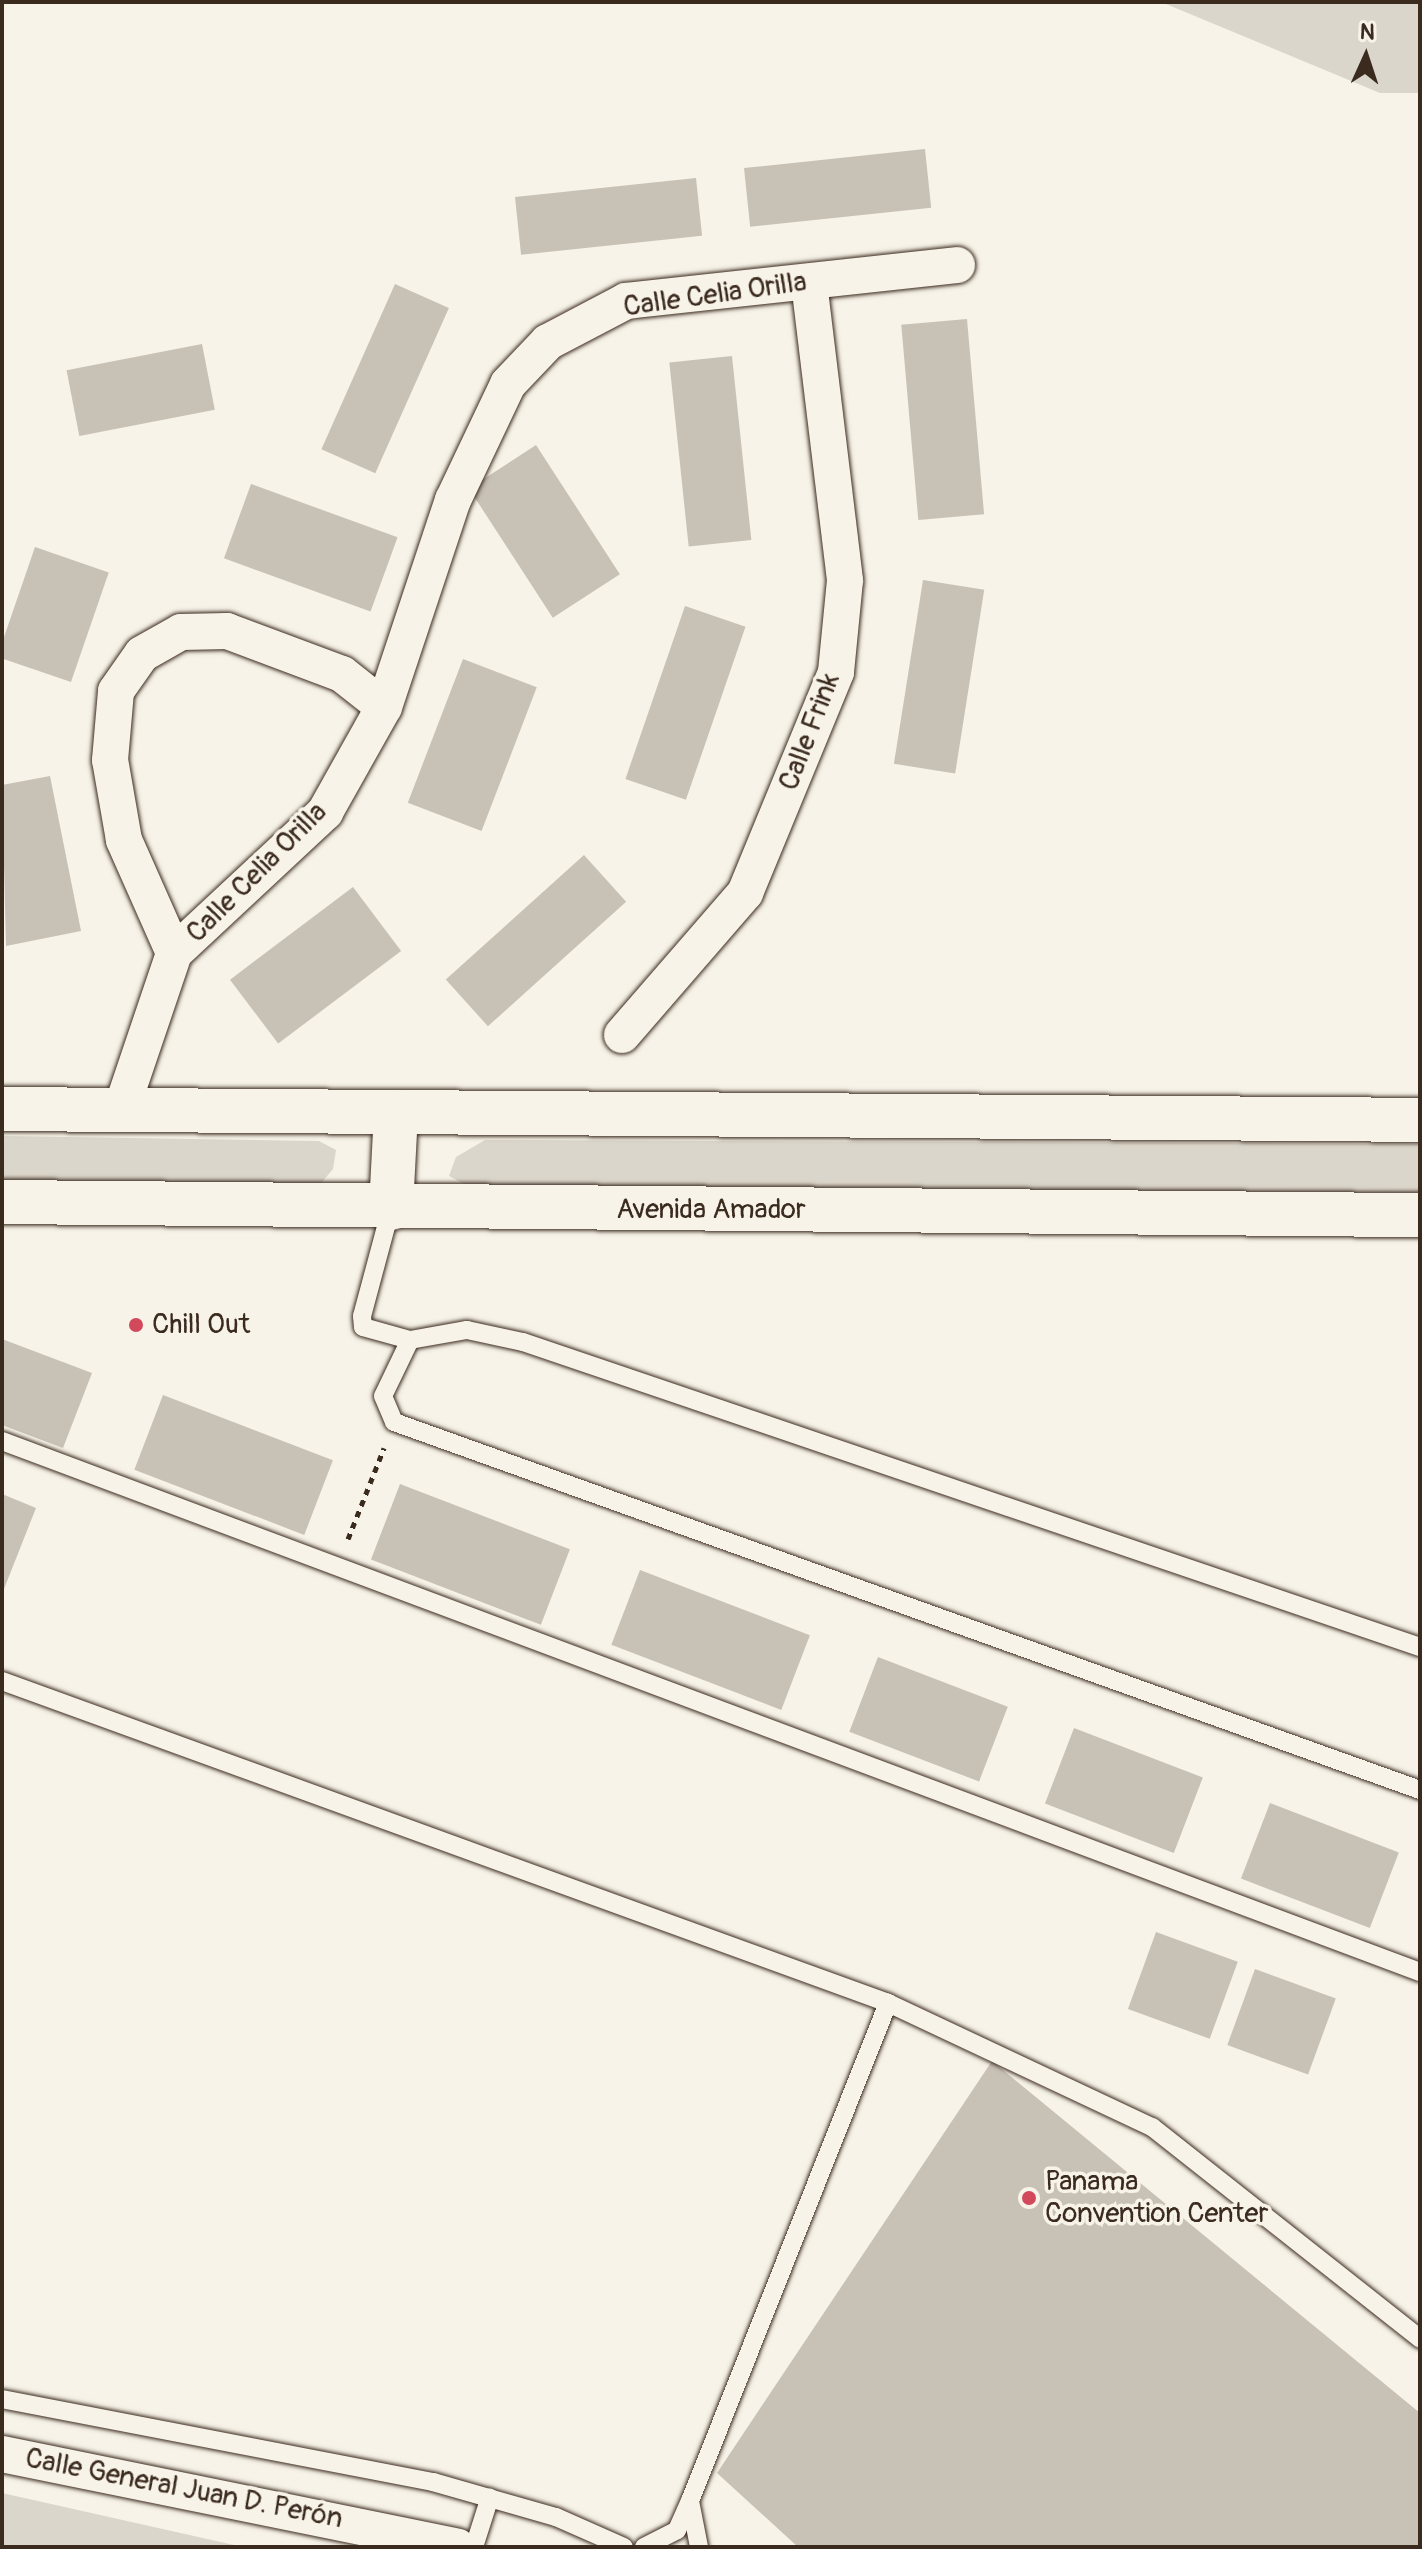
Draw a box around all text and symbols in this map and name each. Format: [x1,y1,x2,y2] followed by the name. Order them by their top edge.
[1326,16,1406,96] north arrow
[1359,18,1375,46] text: N
[621,266,809,324] street label: Calle Celia Orilla
[772,669,848,795] street label: Calle Frink
[180,796,334,950] street label: Calle Celia Orilla
[616,1193,806,1227] street label: Avenida Amador
[152,1308,250,1342] place label: Chill Out
[127,1316,145,1334] marker: Chill Out
[1045,2165,1268,2231] place label: Panama Convention Center
[1020,2189,1038,2207] marker: Panama Convention Center
[23,2442,345,2536] street label: Calle General Juan D. Perón

